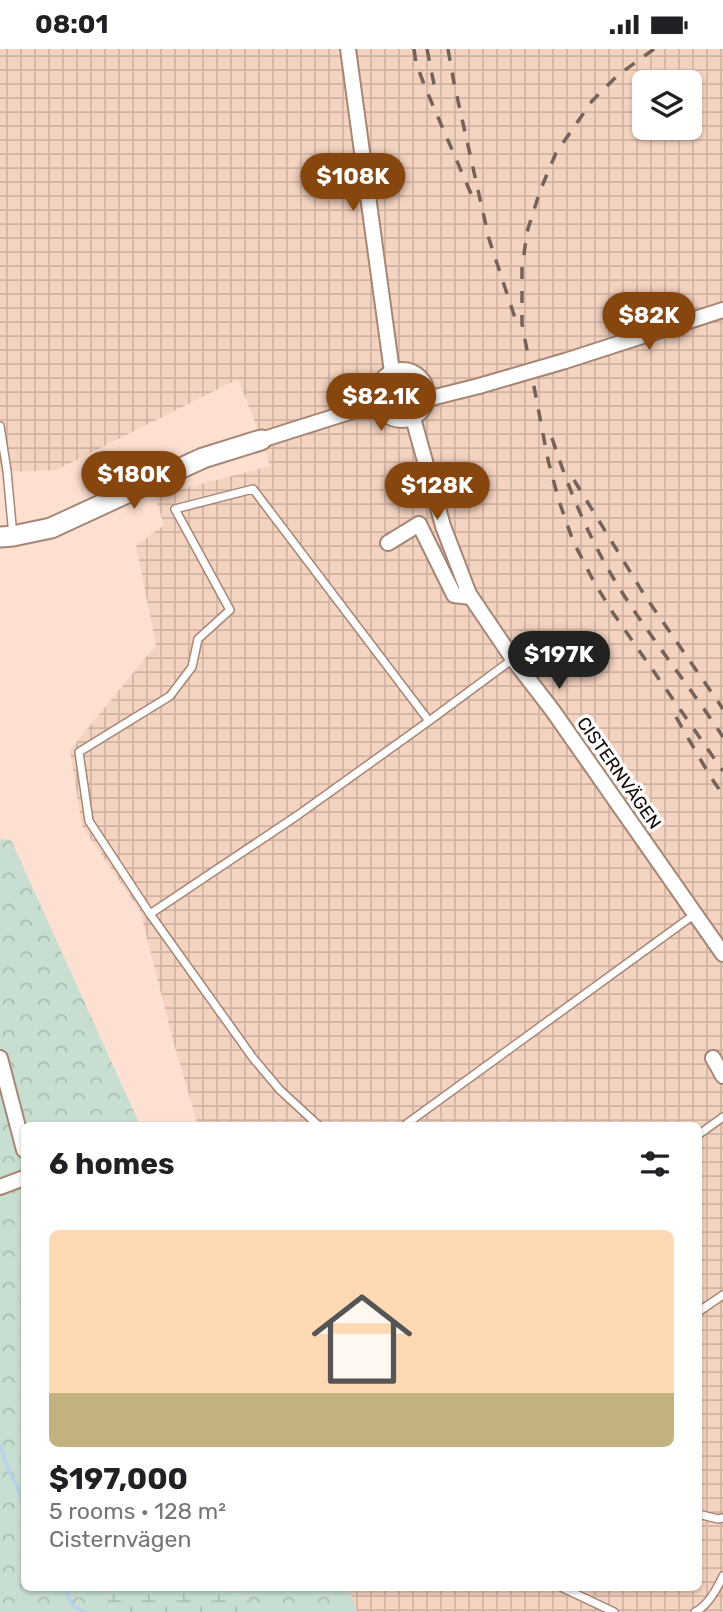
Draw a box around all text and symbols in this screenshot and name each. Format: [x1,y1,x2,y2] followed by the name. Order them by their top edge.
[35,9,108,40] text: 08:01
[632,70,702,140] map controls
[632,70,702,140] button: layers
[304,153,402,213] pin: $108K
[316,162,390,190] text: $108K
[608,293,690,352] pin: $82K
[618,301,680,329] text: $82K
[324,373,438,433] pin: $82.1K
[342,382,420,410] text: $82.1K
[85,451,183,511] pin: $180K
[97,460,171,488] text: $180K
[388,463,486,522] pin: $128K
[401,471,473,499] text: $128K
[510,631,608,691] pin: $197K
[524,640,594,668] text: $197K
[572,713,666,833] street label: CISTERNVÄGEN
[636,1145,674,1183] icon: filters
[49,1146,175,1182] text: 6 homes
[299,1276,425,1402] icon: home
[49,1461,188,1497] text: $197,000
[49,1497,226,1525] text: 5 rooms · 128 m²
[49,1525,191,1553] text: Cisternvägen

